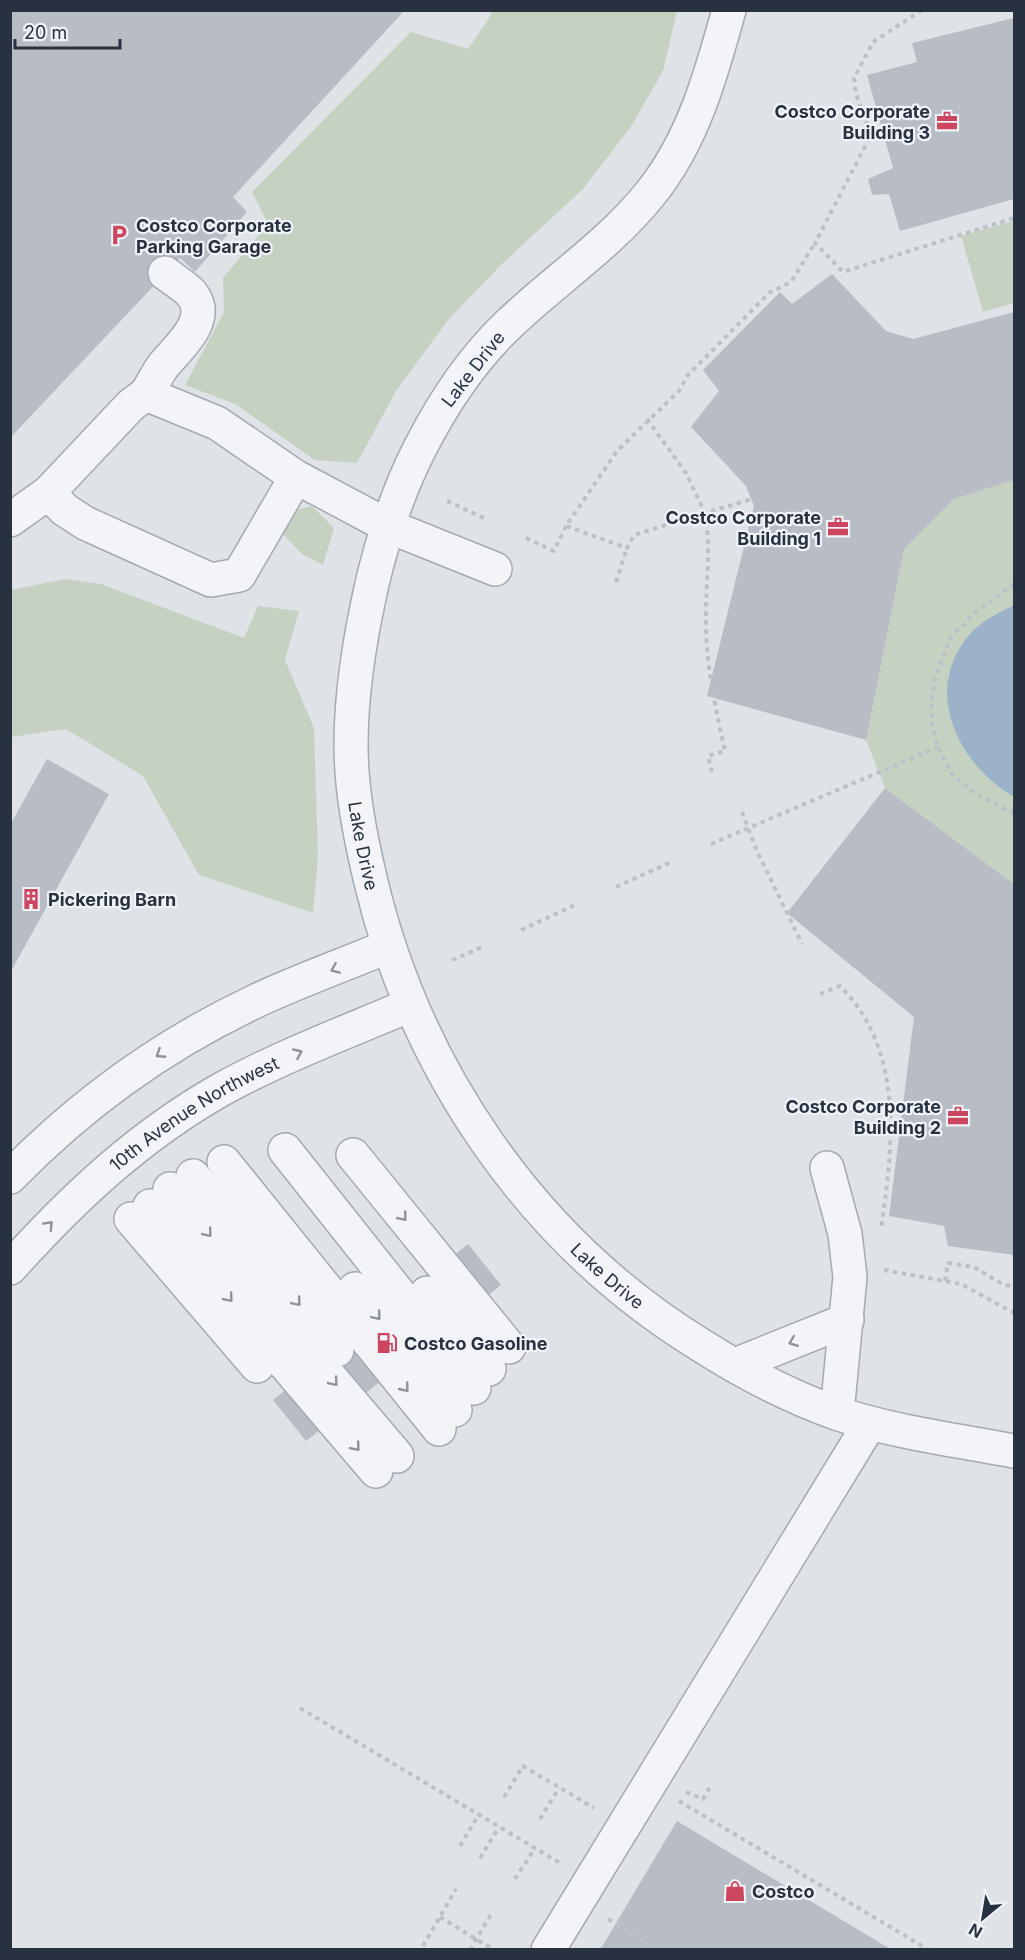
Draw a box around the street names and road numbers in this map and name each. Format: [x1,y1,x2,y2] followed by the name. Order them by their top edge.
[437,327,509,411] street label: Lake Drive
[345,800,383,892] street label: Lake Drive
[105,1052,282,1175] street label: 10th Avenue Northwest
[567,1238,648,1313] street label: Lake Drive

